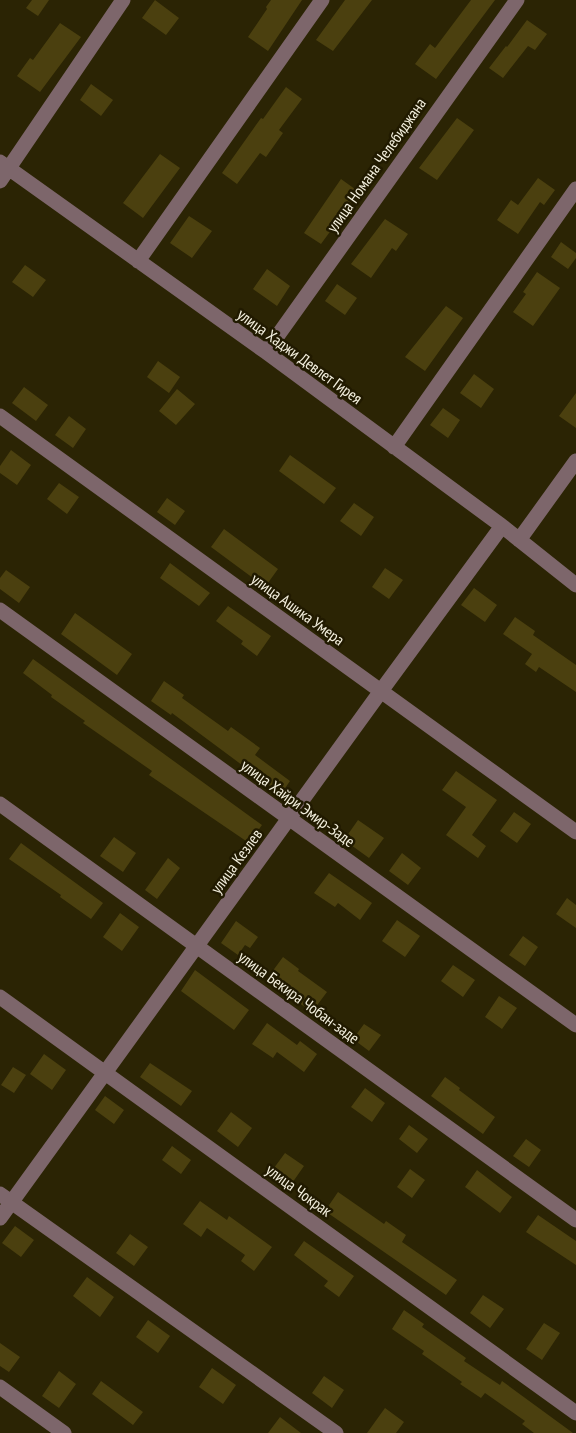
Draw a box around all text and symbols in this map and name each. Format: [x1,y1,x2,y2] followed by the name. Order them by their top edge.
[322,94,430,236] street label: улица Номана Челебиджана
[234,304,366,408] street label: улица Хаджи Девлет Гирея
[247,568,349,650] street label: улица Ашика Умера
[237,755,359,851] street label: улица Хайри Эмир-Заде
[206,825,266,897] street label: улица Кезлев
[234,946,364,1048] street label: улица Бекира Чобан-заде
[262,1159,337,1221] street label: улица Чокрак

